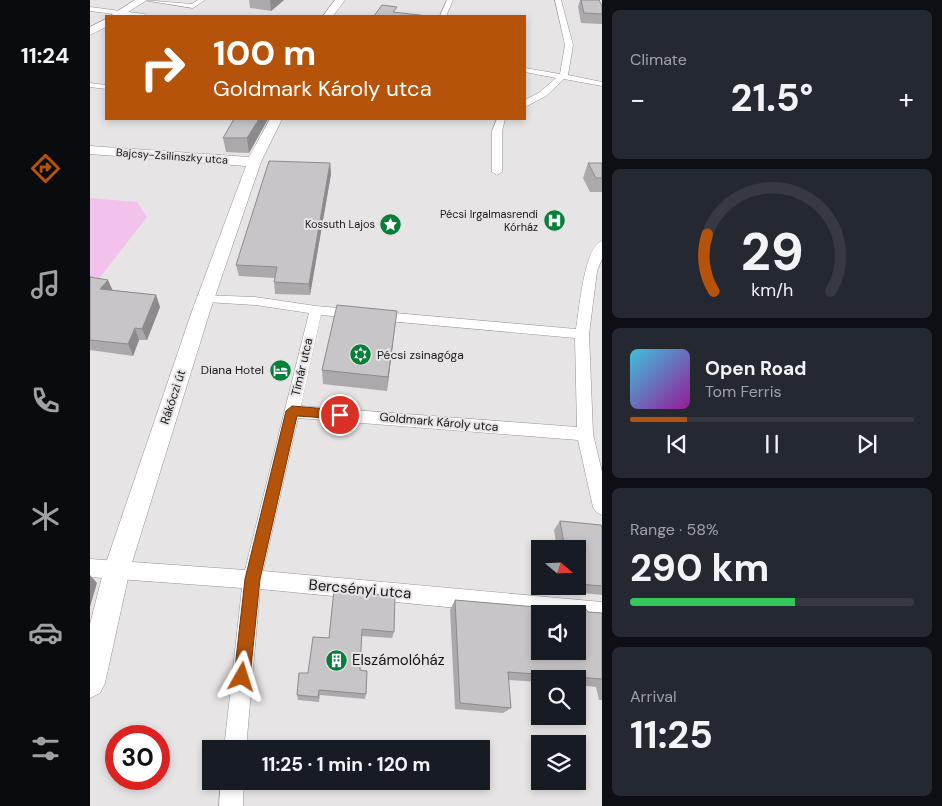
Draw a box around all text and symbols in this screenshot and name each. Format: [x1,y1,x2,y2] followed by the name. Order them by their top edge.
[213,30,316,76] text: 100 m
[130,35,195,100] icon: right
[21,41,69,70] text: 11:24
[630,49,687,70] text: Climate
[731,73,813,123] text: 21.5°
[213,74,432,103] text: Goldmark Károly utca
[630,81,645,118] text: −
[899,81,914,118] text: +
[115,145,229,167] street label: Bajcsy-Zsilinszky utca
[28,151,63,186] icon: directions
[440,207,538,234] place label: Pécsi Irgalmasrendi Kórház
[542,208,566,232] hospital icon: Pécsi Irgalmasrendi Kórház
[379,212,403,236] place icon: Kossuth Lajos
[305,217,375,231] place label: Kossuth Lajos
[741,218,803,286] text: 29
[28,267,63,302] icon: music
[751,278,793,302] text: km/h
[288,336,316,398] street label: Tímár utca
[349,343,373,367] synagogue icon: Pécsi zsinagóga
[377,347,464,363] place label: Pécsi zsinagóga
[705,356,807,381] text: Open Road
[268,358,292,382] hotel icon: Diana Hotel
[201,362,264,378] place label: Diana Hotel
[157,368,189,426] street label: Rákóczi út
[705,381,782,402] text: Tom Ferris
[28,383,63,418] icon: phone
[319,394,361,436] pin
[326,401,354,429] icon: arrive
[379,409,499,435] street label: Goldmark Károly utca
[663,430,691,458] icon: previous
[758,430,786,458] icon: pause
[853,430,881,458] icon: next
[28,499,63,534] icon: climate
[630,519,719,540] text: Range · 58%
[531,540,586,595] north arrow
[531,540,586,790] map controls
[630,543,769,593] text: 290 km
[308,575,412,603] street label: Bercsényi utca
[531,605,586,660] button: sound
[28,615,63,650] icon: car
[324,648,348,672] building icon: Elszámolóház
[215,650,267,702] position arrow
[352,650,445,670] place label: Elszámolóház
[531,670,586,725] button: search
[630,686,677,707] text: Arrival
[630,710,713,760] text: 11:25
[105,725,170,790] speed limit sign: 30
[28,731,63,766] icon: filters
[531,735,586,790] button: layers
[262,752,430,777] text: 11:25 · 1 min · 120 m

